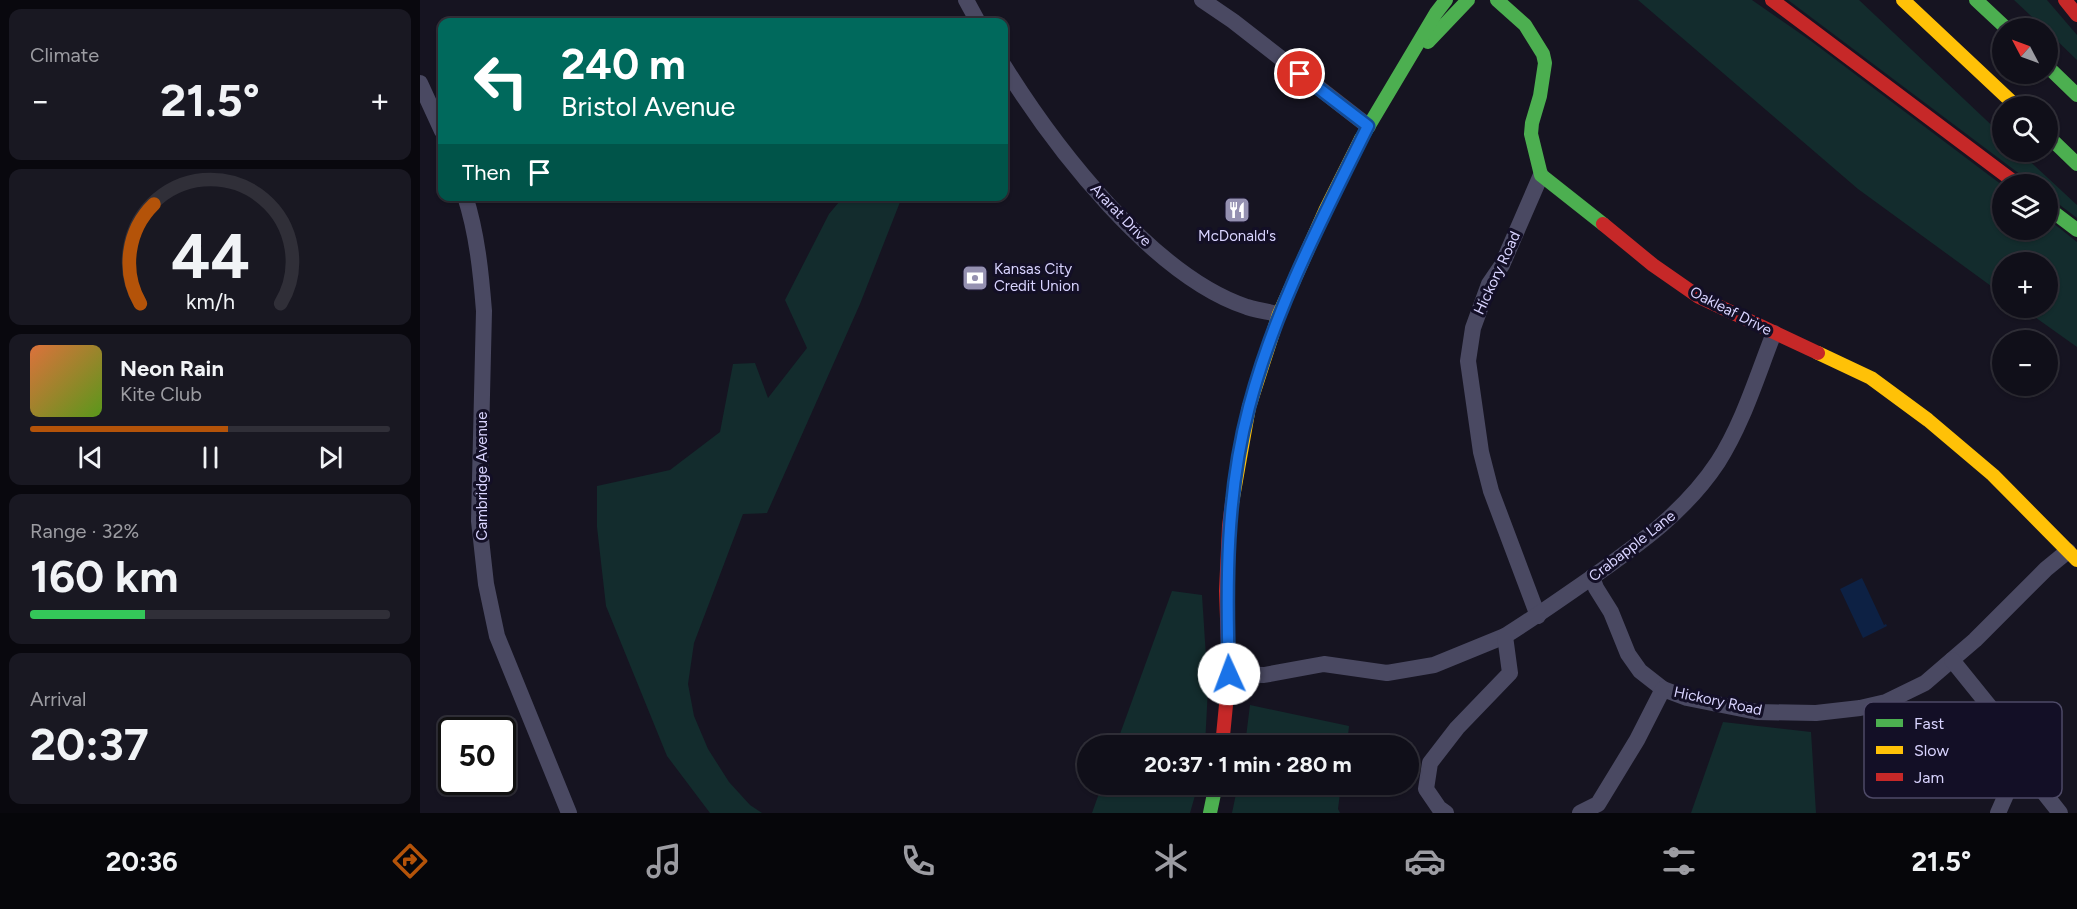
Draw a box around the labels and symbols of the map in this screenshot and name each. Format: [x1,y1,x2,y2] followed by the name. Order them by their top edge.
[1992,18,2058,84] north arrow
[1274,48,1325,99] pin
[1087,180,1155,250] street label: Ararat Drive
[1222,195,1252,225] restaurant icon: McDonald's
[1198,227,1276,245] place label: McDonald's
[1470,228,1524,318] street label: Hickory Road
[994,260,1079,295] place label: Kansas City Credit Union
[960,263,990,293] bank icon: Kansas City Credit Union
[1687,283,1775,339] street label: Oakleaf Drive
[473,412,491,540] street label: Cambridge Avenue
[1585,507,1679,585] street label: Crabapple Lane
[1197,642,1261,706] position arrow
[1672,683,1764,719] street label: Hickory Road
[1864,702,2062,798] legend
[1914,714,1944,733] text: Fast
[438,717,516,795] speed limit sign: 50
[1914,741,1949,760] text: Slow
[1914,768,1944,787] text: Jam

